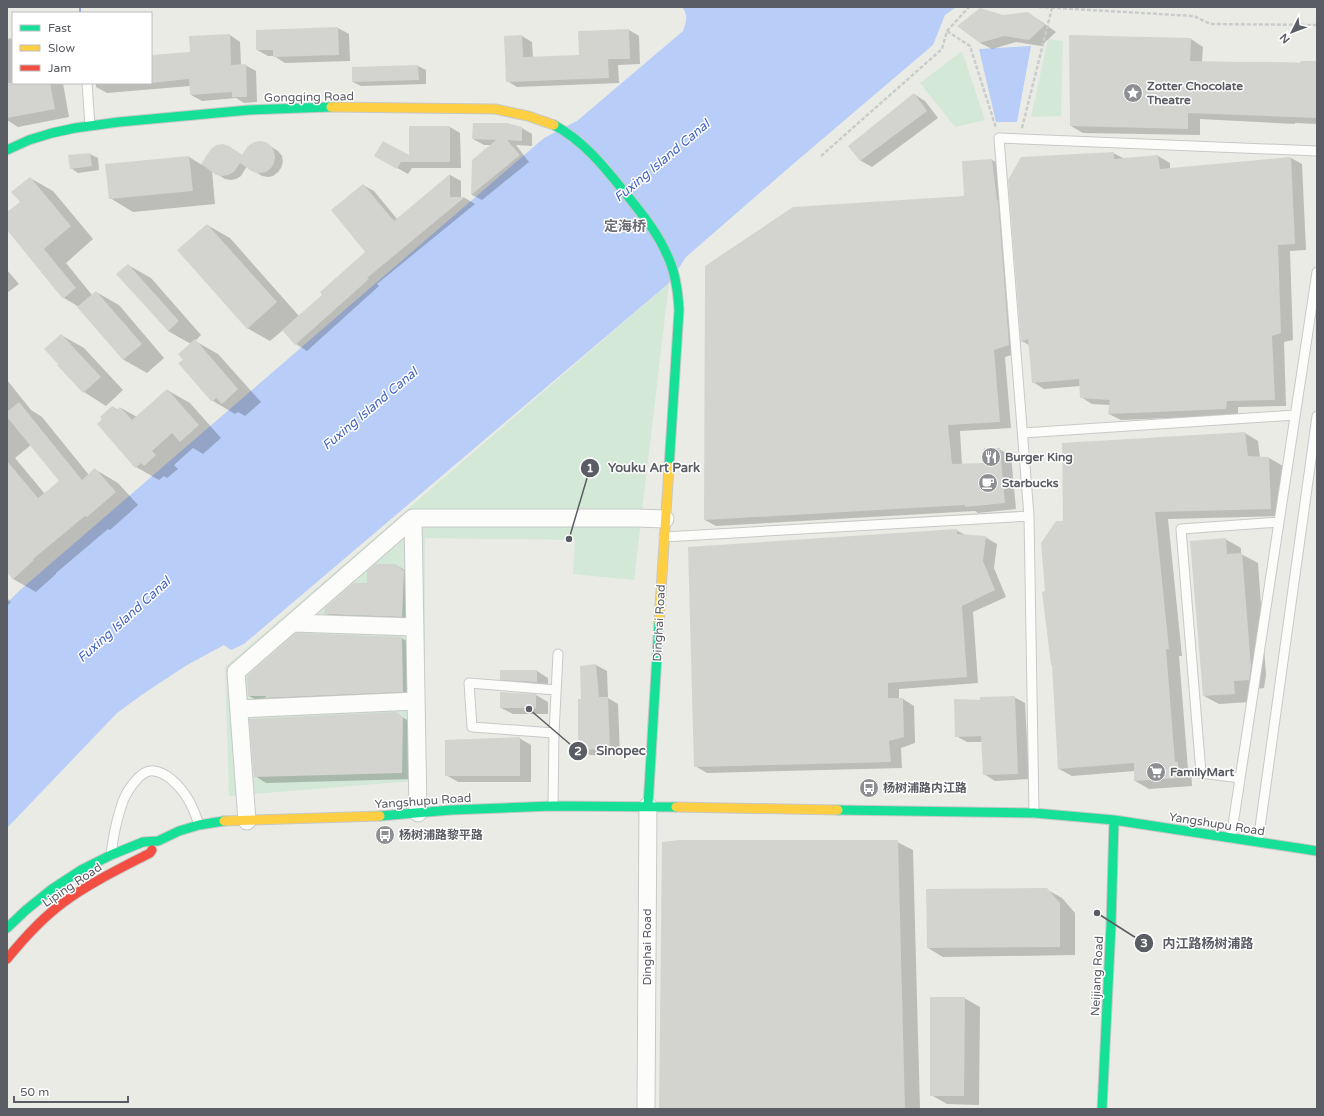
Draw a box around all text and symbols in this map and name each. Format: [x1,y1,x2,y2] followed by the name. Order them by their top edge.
[12,12,152,84] legend
[1272,12,1312,52] north arrow
[48,21,72,35] text: Fast
[1277,31,1293,46] text: N
[48,41,75,55] text: Slow
[48,61,71,75] text: Jam
[1146,79,1243,107] place label: Zotter Chocolate Theatre
[1122,82,1144,104] place icon: Zotter Chocolate Theatre
[264,89,354,105] street label: Gongqing Road
[611,115,714,206] water label: Fuxing Island Canal
[604,218,646,235] district label: 定海桥
[319,363,422,454] water label: Fuxing Island Canal
[980,446,1002,468] restaurant icon: Burger King
[1005,450,1073,465] place label: Burger King
[580,455,708,480] callout: Youku Art Park
[608,460,700,476] text: Youku Art Park
[586,461,594,475] text: 1
[977,472,999,494] cafe icon: Starbucks
[1002,476,1059,490] place label: Starbucks
[74,573,175,666] water label: Fuxing Island Canal
[650,584,668,662] street label: Dinghai Road
[568,738,654,763] callout: Sinopec
[596,743,646,759] text: Sinopec
[574,744,582,758] text: 2
[1145,761,1167,783] supermarket icon: FamilyMart
[1170,765,1234,780] place label: FamilyMart
[858,777,880,799] bus stop icon: 杨树浦路内江路
[883,781,967,795] place label: 杨树浦路内江路
[374,791,472,811] street label: Yangshupu Road
[1168,810,1266,838] street label: Yangshupu Road
[374,824,396,846] bus stop icon: 杨树浦路黎平路
[399,828,483,842] place label: 杨树浦路黎平路
[40,860,104,910] street label: Liping Road
[640,908,654,986] street label: Dinghai Road
[1134,931,1261,956] callout: 内江路杨树浦路
[1088,936,1106,1016] street label: Neijiang Road
[1140,936,1148,950] text: 3
[1162,936,1254,952] text: 内江路杨树浦路
[14,1078,128,1104] scale bar
[20,1085,49,1099] text: 50 m

